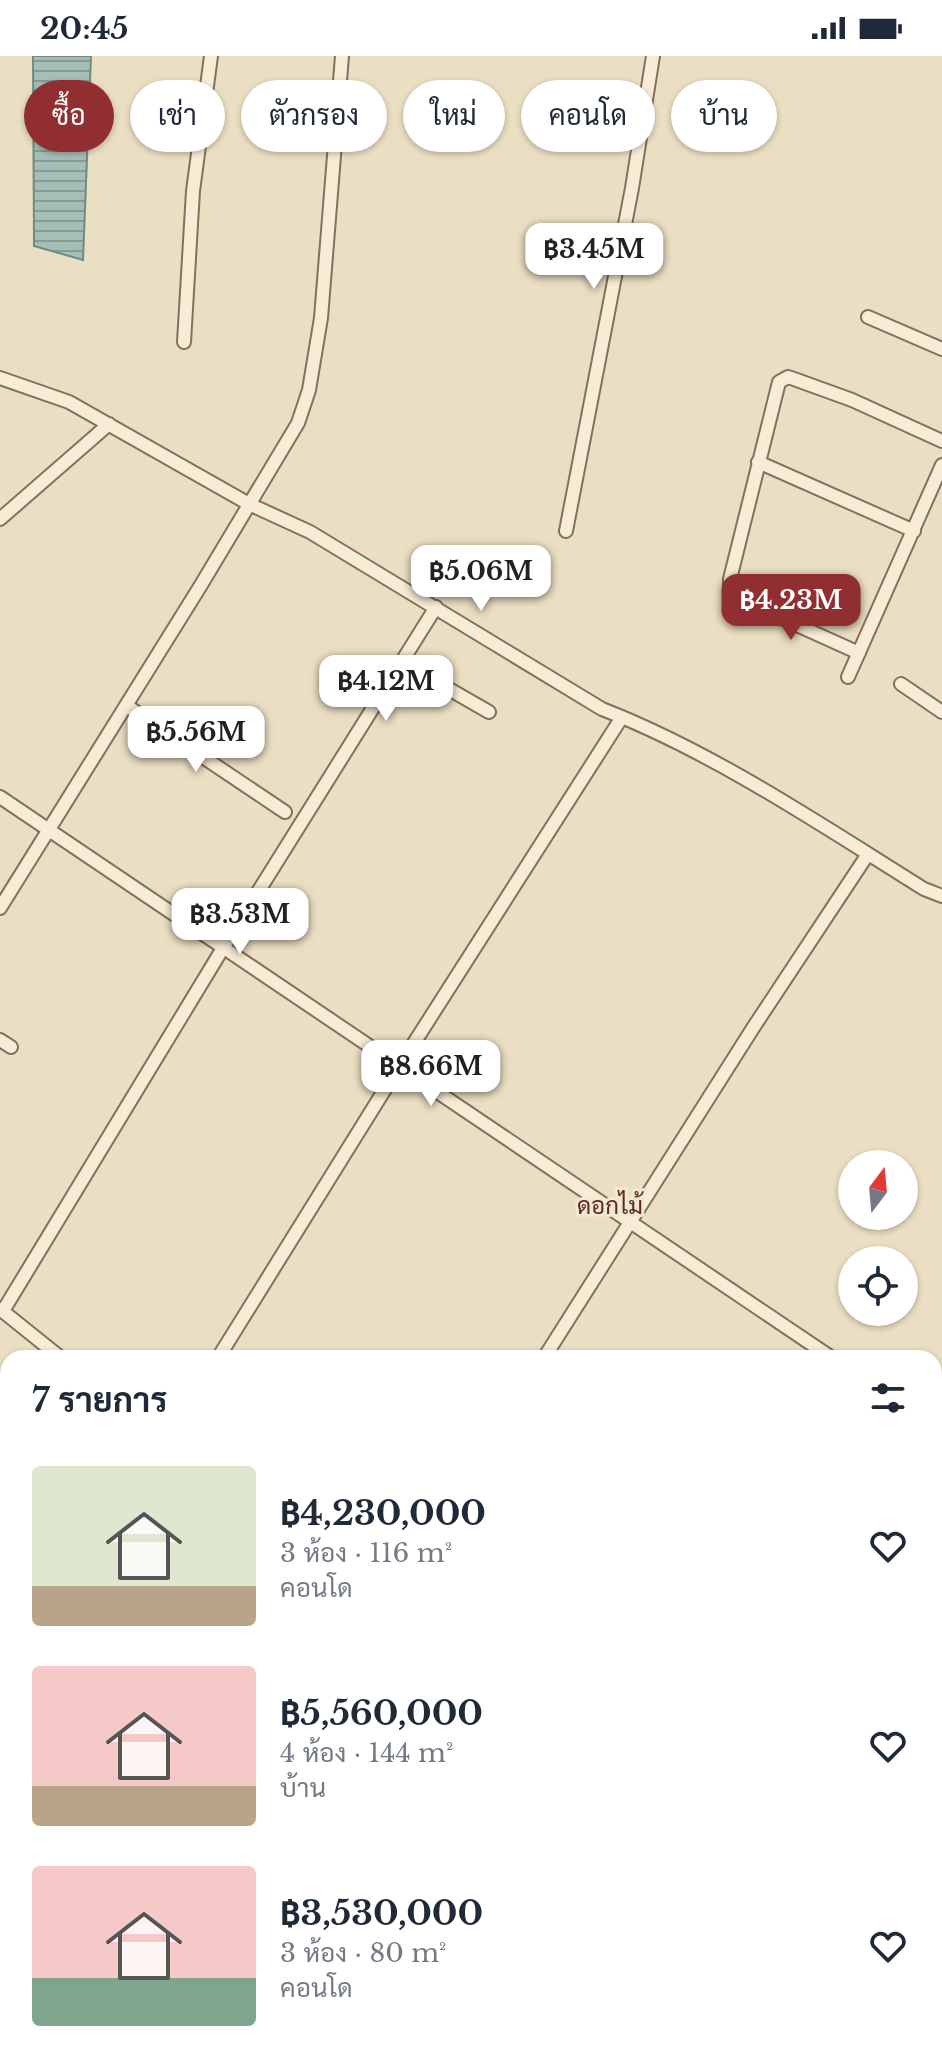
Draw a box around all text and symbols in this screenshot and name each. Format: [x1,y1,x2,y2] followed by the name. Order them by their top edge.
[40,10,128,47] text: 20:45
[24,80,114,152] chip: ซื้อ
[130,80,225,152] chip: เช่า
[241,80,387,152] chip: ตัวกรอง
[403,80,505,152] chip: ใหม่
[521,80,655,152] chip: คอนโด
[671,80,777,152] chip: บ้าน
[529,223,659,291] pin: ฿3.45M
[543,233,645,265] text: ฿3.45M
[416,545,546,613] pin: ฿5.06M
[429,555,533,587] text: ฿5.06M
[726,574,856,642] pin: ฿4.23M
[740,584,842,616] text: ฿4.23M
[321,655,451,723] pin: ฿4.12M
[337,665,435,697] text: ฿4.12M
[131,706,261,774] pin: ฿5.56M
[146,716,246,748] text: ฿5.56M
[175,888,305,956] pin: ฿3.53M
[190,898,290,930] text: ฿3.53M
[366,1040,496,1108] pin: ฿8.66M
[379,1050,483,1082] text: ฿8.66M
[838,1150,918,1230] north arrow
[838,1150,918,1326] map controls
[577,1190,644,1220] district label: ดอกไม้
[838,1246,918,1326] button: locate
[866,1376,910,1420] icon: filters
[32,1379,167,1421] text: 7 รายการ
[280,1492,486,1534] text: ฿4,230,000
[96,1498,192,1594] icon: home
[866,1524,910,1568] icon: heart
[280,1537,452,1569] text: 3 ห้อง · 116 m²
[280,1572,353,1604] text: คอนโด
[280,1692,483,1734] text: ฿5,560,000
[96,1698,192,1794] icon: home
[866,1724,910,1768] icon: heart
[280,1737,453,1769] text: 4 ห้อง · 144 m²
[280,1772,326,1804] text: บ้าน
[280,1892,483,1934] text: ฿3,530,000
[96,1898,192,1994] icon: home
[866,1924,910,1968] icon: heart
[280,1937,447,1969] text: 3 ห้อง · 80 m²
[280,1972,353,2004] text: คอนโด

